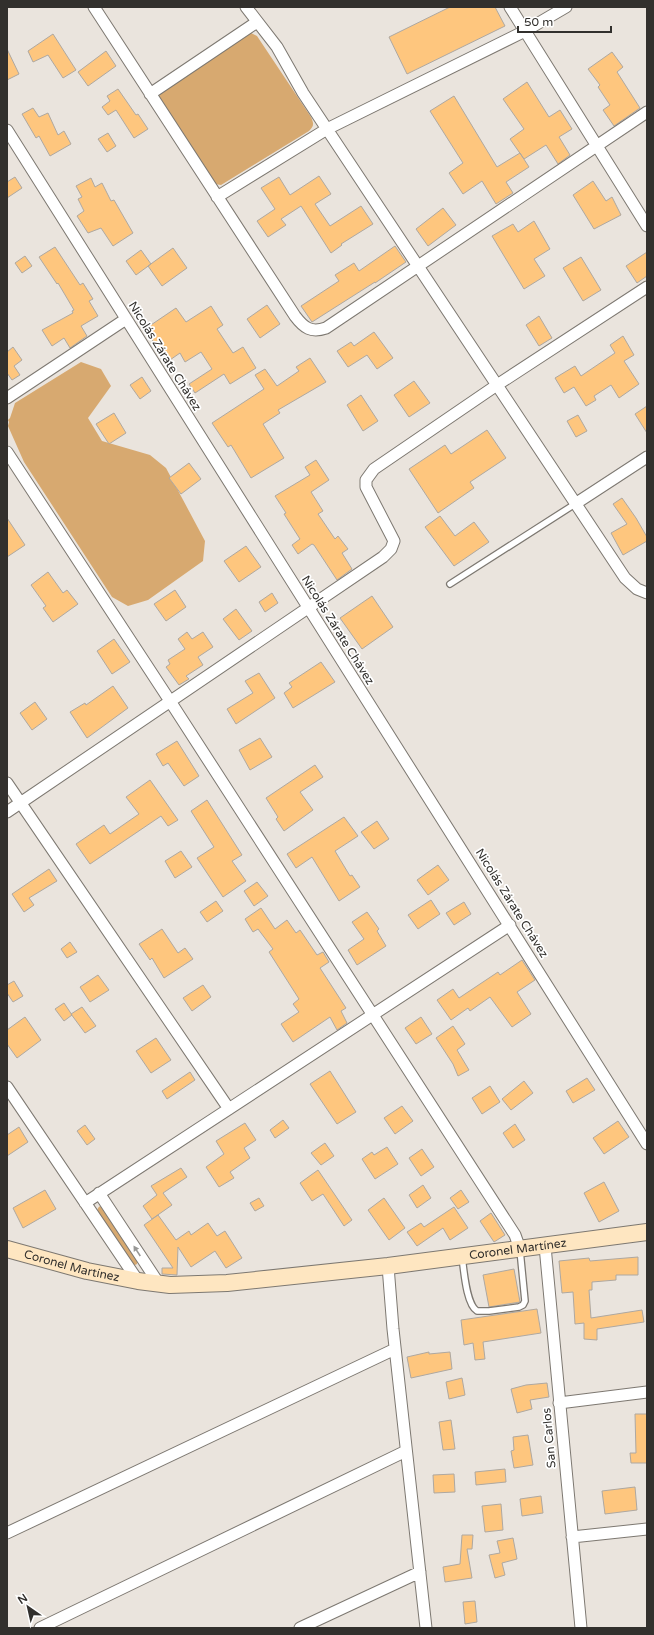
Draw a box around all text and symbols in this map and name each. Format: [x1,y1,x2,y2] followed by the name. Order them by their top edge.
[518,8,611,34] scale bar
[524,15,553,29] text: 50 m
[126,299,204,413] street label: Nicolás Zárate Chávez
[299,573,377,687] street label: Nicolás Zárate Chávez
[473,846,551,960] street label: Nicolás Zárate Chávez
[468,1236,567,1262] street label: Coronel Martínez
[133,1246,141,1257] one-way arrow
[22,1247,121,1284] street label: Coronel Martínez
[539,1407,559,1469] street label: San Carlos
[8,1587,48,1627] north arrow
[15,1591,30,1607] text: N

